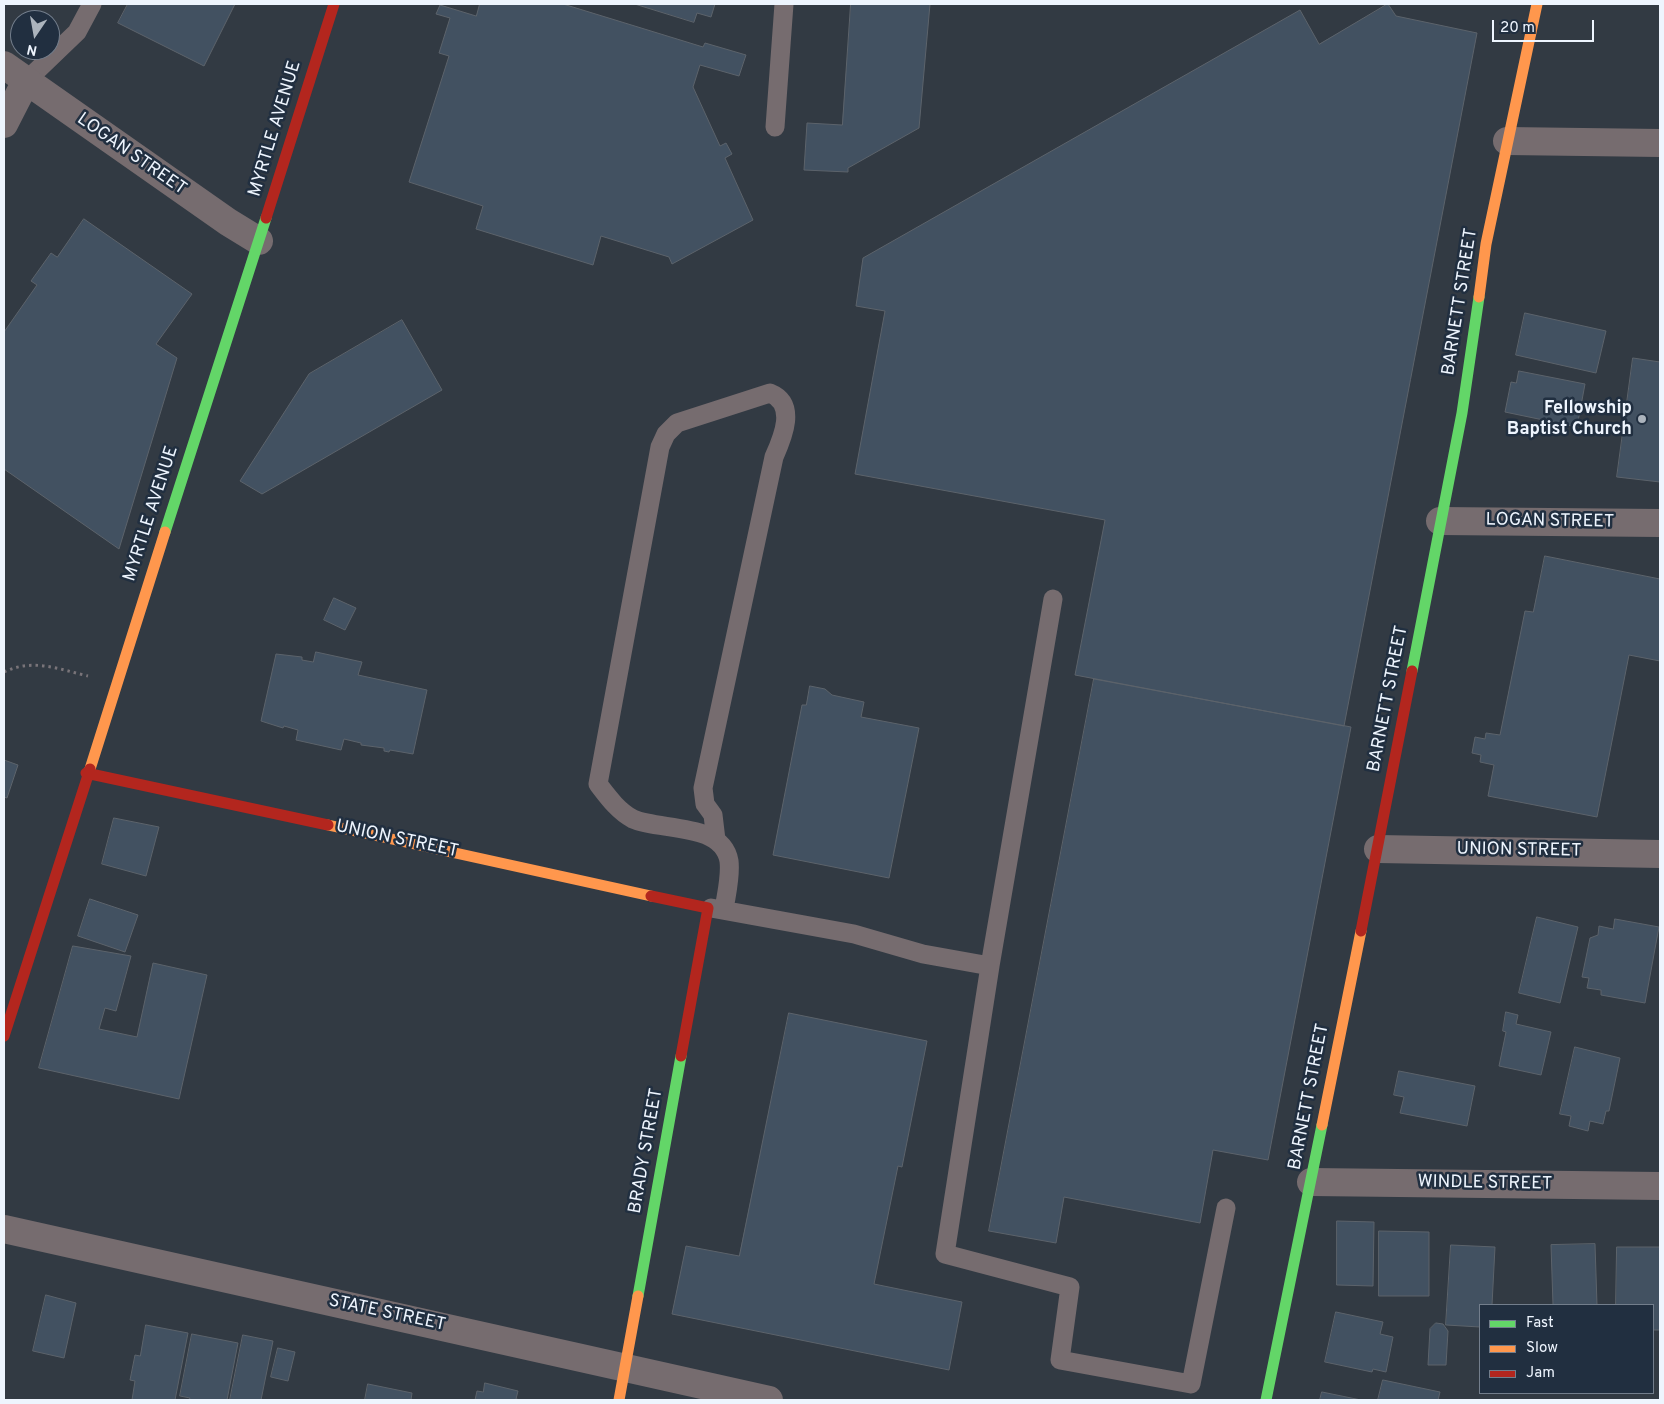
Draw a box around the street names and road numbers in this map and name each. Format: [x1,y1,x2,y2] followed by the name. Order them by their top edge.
[245,58,307,200] street label: MYRTLE AVENUE
[72,109,190,201] street label: LOGAN STREET
[1439,227,1483,377] street label: BARNETT STREET
[120,444,184,584] street label: MYRTLE AVENUE
[1485,510,1615,534] street label: LOGAN STREET
[1364,624,1414,774] street label: BARNETT STREET
[334,816,460,864] street label: UNION STREET
[1456,839,1582,863] street label: UNION STREET
[1285,1022,1335,1172] street label: BARNETT STREET
[625,1087,669,1215] street label: BRADY STREET
[1417,1172,1553,1196] street label: WINDLE STREET
[326,1291,448,1337] street label: STATE STREET

